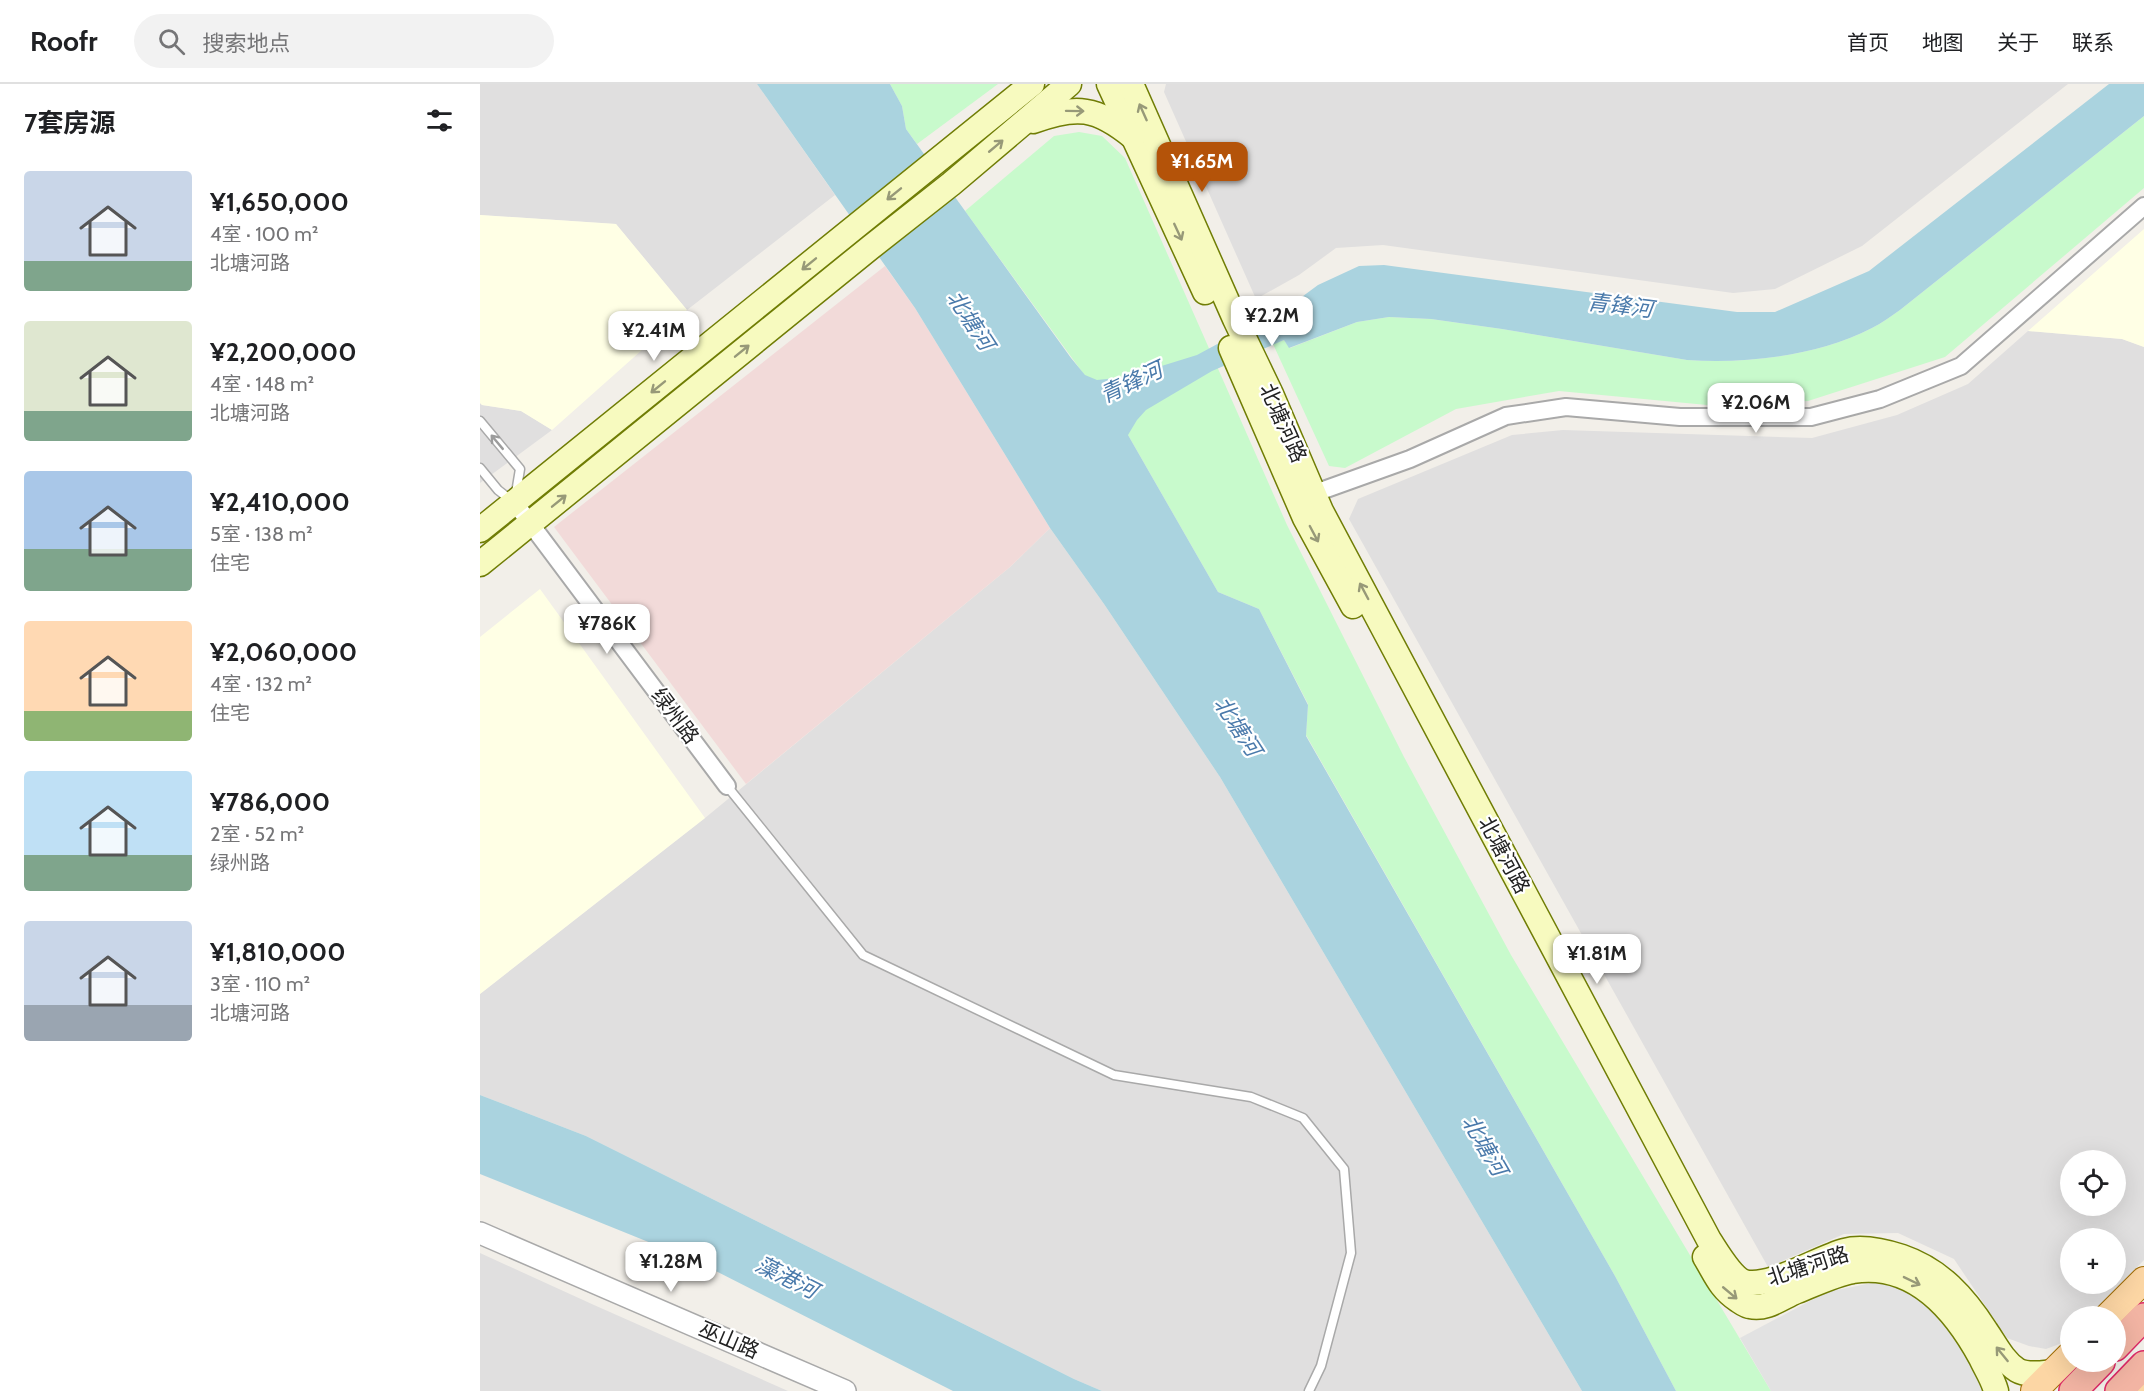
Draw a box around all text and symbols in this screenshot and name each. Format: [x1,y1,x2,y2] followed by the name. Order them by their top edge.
[134,14,554,68] search box
[30,24,98,58] text: Roofr
[155,25,188,58] icon: search
[203,30,291,57] text: 搜索地点
[1847,30,1889,55] text: 首页
[1922,30,1964,55] text: 地图
[1997,30,2039,55] text: 关于
[2072,30,2114,55] text: 联系
[1137,103,1149,121] one-way arrow
[423,104,456,137] icon: filters
[1065,106,1085,117] one-way arrow
[24,107,115,139] text: 7套房源
[988,139,1003,153] one-way arrow
[1153,142,1251,193] pin: ¥1.65M
[1171,149,1233,173] text: ¥1.65M
[210,186,349,218] text: ¥1,650,000
[887,187,902,201] one-way arrow
[72,195,144,267] icon: home
[210,222,318,246] text: 4室 · 100 m²
[1172,223,1184,241] one-way arrow
[210,251,290,275] text: 北塘河路
[801,257,817,270] one-way arrow
[941,285,1002,359] water label: 北塘河
[1586,288,1658,323] water label: 青锋河
[1230,296,1314,347] pin: ¥2.2M
[1245,303,1299,327] text: ¥2.2M
[605,311,703,362] pin: ¥2.41M
[622,318,686,342] text: ¥2.41M
[210,336,357,368] text: ¥2,200,000
[72,345,144,417] icon: home
[734,345,750,358] one-way arrow
[1096,355,1170,409] water label: 青锋河
[210,372,314,396] text: 4室 · 148 m²
[1255,379,1312,466] street label: 北塘河路
[650,380,666,393] one-way arrow
[1707,383,1805,434] pin: ¥2.06M
[1722,390,1790,414] text: ¥2.06M
[210,401,290,425] text: 北塘河路
[491,434,504,450] one-way arrow
[210,486,350,518] text: ¥2,410,000
[72,495,144,567] icon: home
[550,495,566,508] one-way arrow
[210,522,313,546] text: 5室 · 138 m²
[1308,525,1320,542] one-way arrow
[210,551,250,575] text: 住宅
[1357,582,1369,600] one-way arrow
[565,604,649,655] pin: ¥786K
[578,611,636,635] text: ¥786K
[210,636,357,668] text: ¥2,060,000
[72,645,144,717] icon: home
[210,672,312,696] text: 4室 · 132 m²
[646,683,704,748] street label: 绿州路
[1208,691,1269,765] water label: 北塘河
[210,701,250,725] text: 住宅
[210,786,330,818] text: ¥786,000
[72,795,144,867] icon: home
[1474,812,1535,898] street label: 北塘河路
[210,822,304,846] text: 2室 · 52 m²
[210,851,270,875] text: 绿州路
[1548,934,1646,985] pin: ¥1.81M
[210,936,346,968] text: ¥1,810,000
[1567,941,1627,965] text: ¥1.81M
[72,945,144,1017] icon: home
[210,972,310,996] text: 3室 · 110 m²
[210,1001,290,1025] text: 北塘河路
[1456,1110,1515,1184] water label: 北塘河
[2060,1150,2126,1372] map controls
[2060,1150,2126,1216] button: locate
[2060,1228,2126,1294] button: +
[1764,1241,1852,1290] street label: 北塘河路
[622,1242,720,1293] pin: ¥1.28M
[639,1249,703,1273] text: ¥1.28M
[751,1250,826,1306] water label: 藻港河
[1903,1276,1921,1288] one-way arrow
[1722,1286,1738,1300] one-way arrow
[2060,1306,2126,1372] button: −
[695,1316,763,1363] street label: 巫山路
[1996,1346,2009,1362] one-way arrow

